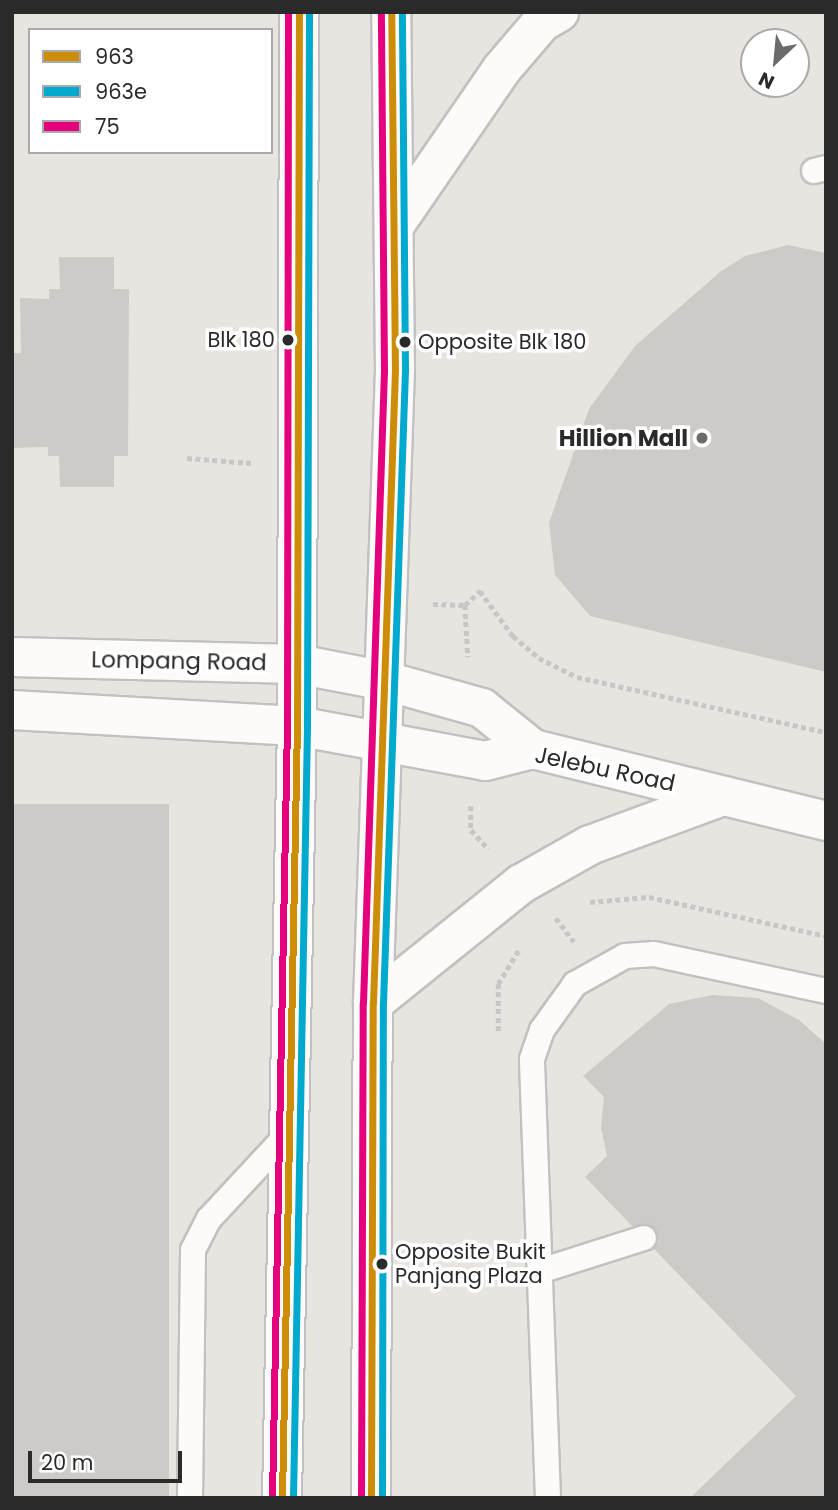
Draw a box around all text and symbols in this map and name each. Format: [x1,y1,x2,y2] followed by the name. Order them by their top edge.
[28,28,273,154] legend
[740,28,810,98] north arrow
[95,42,134,71] text: 963
[754,65,779,96] text: N
[95,77,147,106] text: 963e
[95,112,120,141] text: 75
[207,327,275,353] place label: Blk 180
[418,329,586,355] place label: Opposite Blk 180
[281,333,295,347] marker: Blk 180
[398,335,412,349] marker: Opposite Blk 180
[559,424,688,452] place label: Hillion Mall
[694,430,710,446] marker: Hillion Mall
[91,646,267,676] street label: Lompang Road
[532,741,678,797] street label: Jelebu Road
[395,1239,546,1289] place label: Opposite Bukit Panjang Plaza
[375,1257,389,1271] marker: Opposite Bukit Panjang Plaza
[32,1436,186,1480] scale bar
[41,1448,94,1477] text: 20 m

